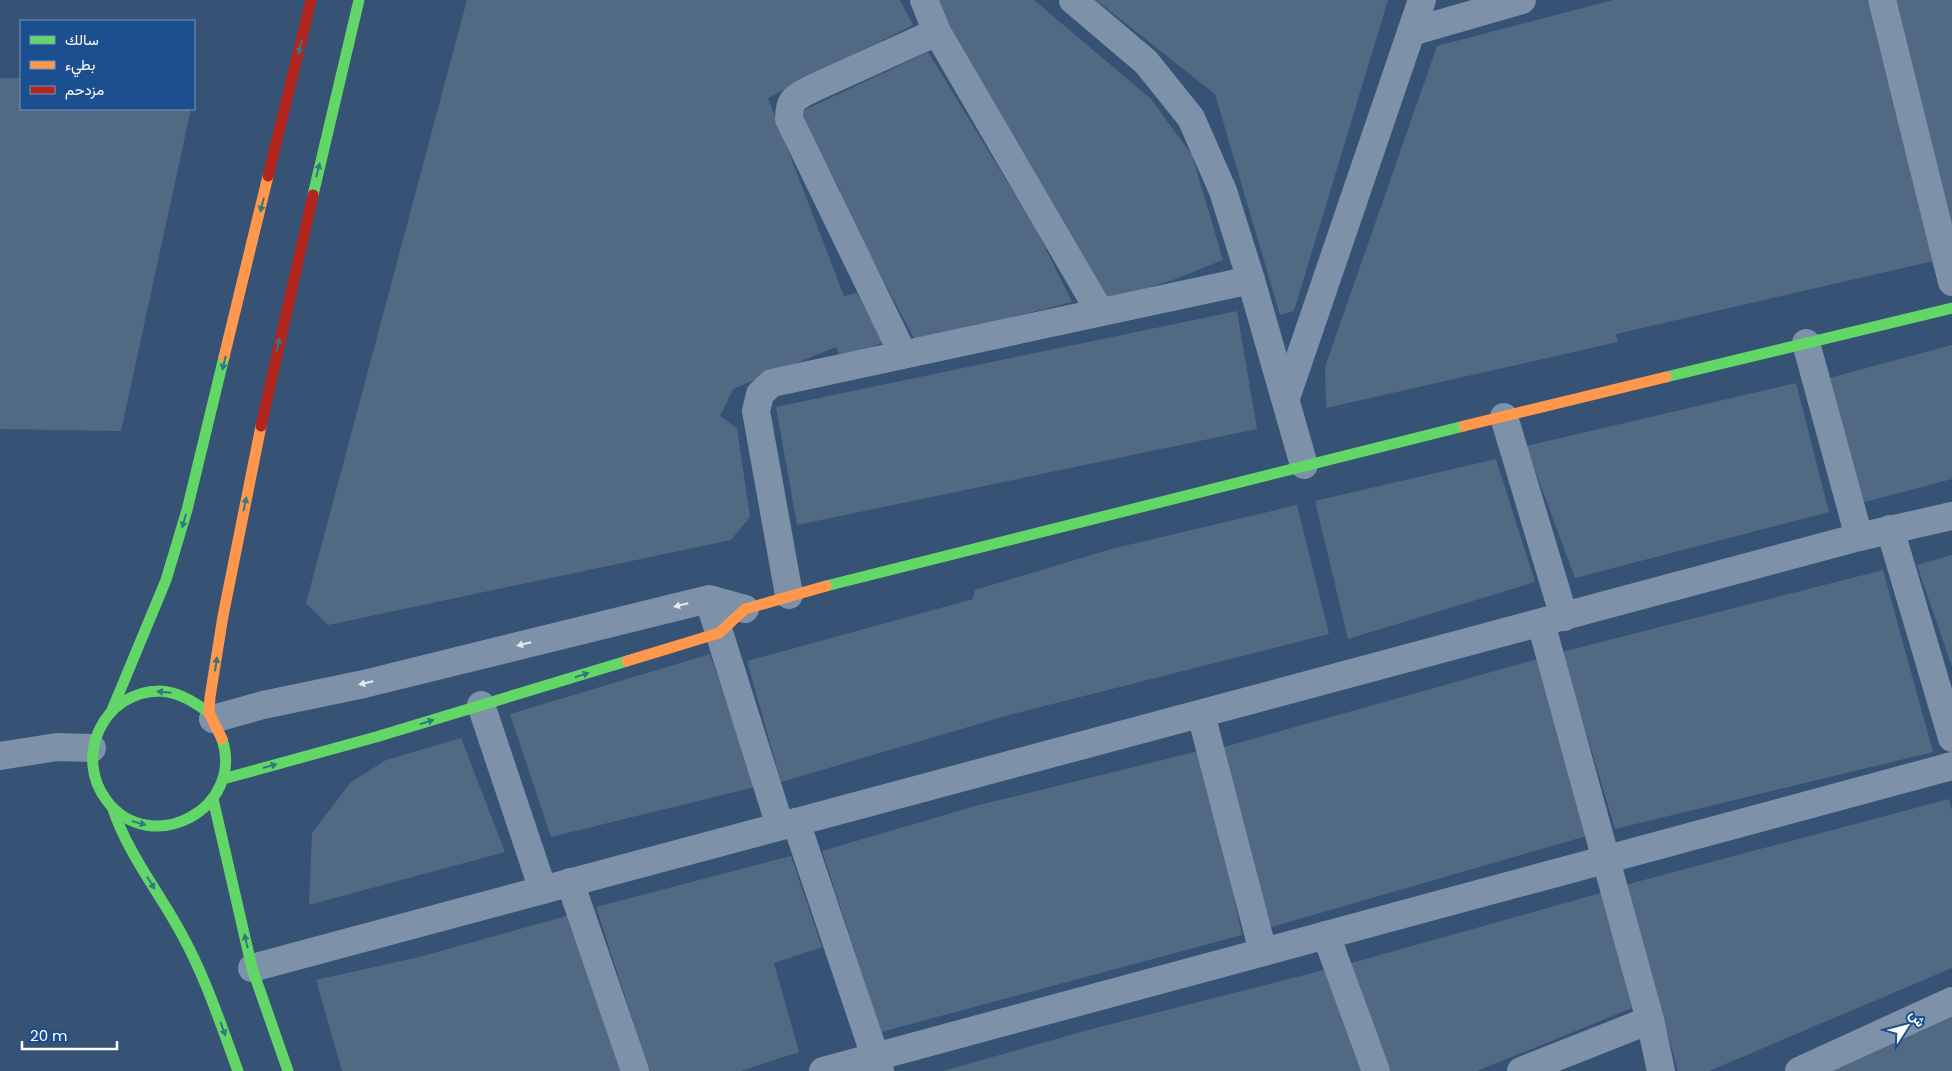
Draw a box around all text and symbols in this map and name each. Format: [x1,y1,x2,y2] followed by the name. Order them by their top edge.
[20,20,195,110] legend
[65,29,99,50] text: سالك
[296,40,304,55] one-way arrow
[65,54,95,78] text: بطيء
[65,79,104,100] text: مزدحم
[314,162,322,177] one-way arrow
[258,198,266,213] one-way arrow
[274,338,282,353] one-way arrow
[220,356,228,371] one-way arrow
[241,497,249,512] one-way arrow
[179,513,187,528] one-way arrow
[674,601,689,609] one-way arrow
[516,640,531,648] one-way arrow
[212,656,220,672] one-way arrow
[575,670,590,678] one-way arrow
[358,679,373,687] one-way arrow
[156,688,172,696] one-way arrow
[419,717,434,725] one-way arrow
[263,762,278,770] one-way arrow
[132,819,147,827] one-way arrow
[147,877,156,890] one-way arrow
[242,934,250,949] one-way arrow
[1882,1001,1932,1051] north arrow
[1904,1006,1931,1031] text: ش
[22,1018,118,1050] scale bar
[219,1022,227,1037] one-way arrow
[30,1025,68,1046] text: 20 m

